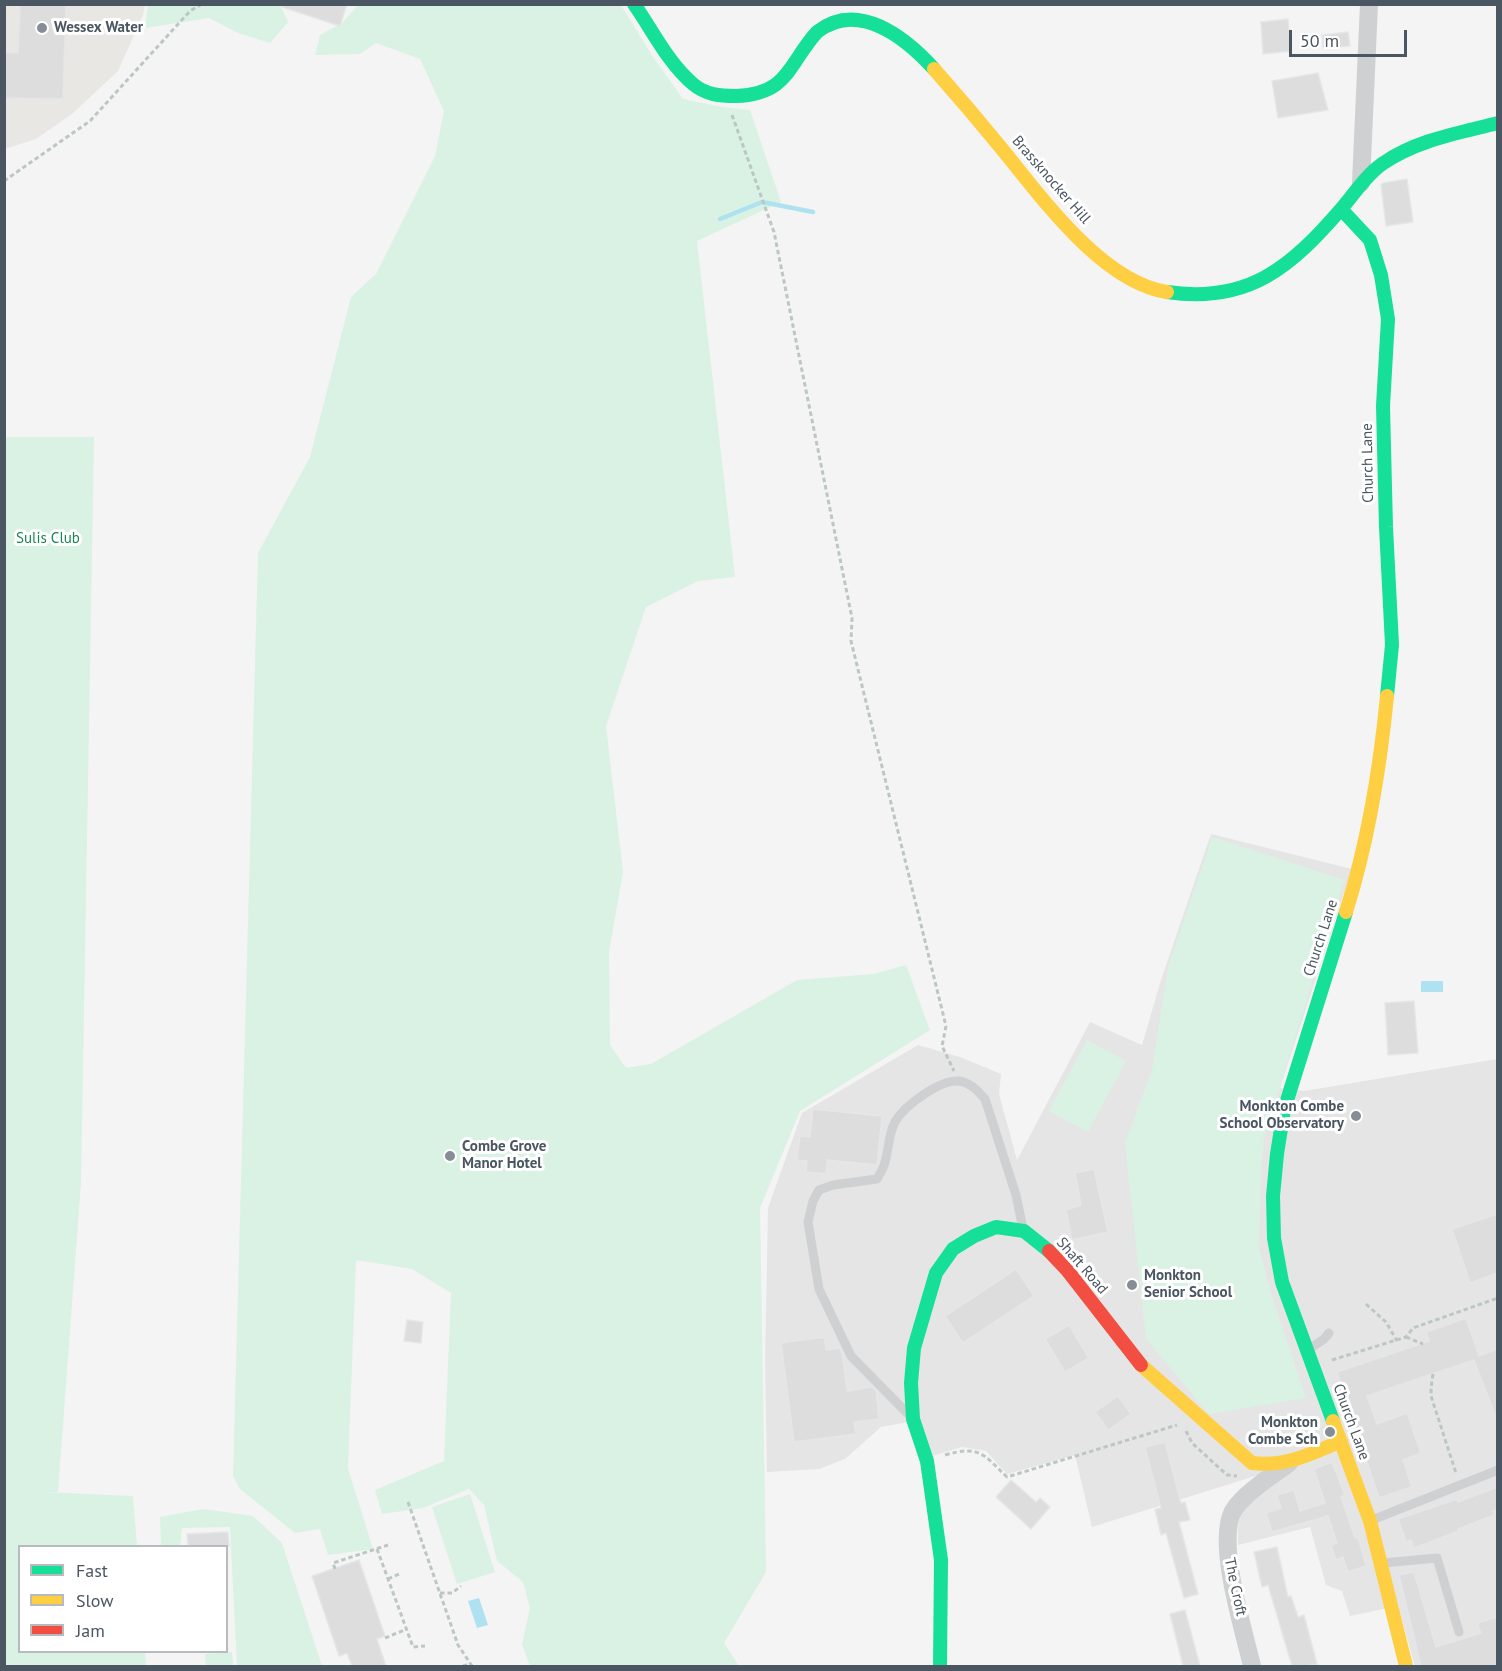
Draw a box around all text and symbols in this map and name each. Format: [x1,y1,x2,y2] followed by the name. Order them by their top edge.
[1292,18,1410,56] scale bar
[54,19,143,37] place label: Wessex Water
[35,21,49,35] marker: Wessex Water
[1300,29,1339,52] text: 50 m
[1008,132,1094,228] street label: Brassknocker Hill
[1358,423,1378,503] street label: Church Lane
[16,530,80,548] park label: Sulis Club
[1300,897,1342,979] street label: Church Lane
[1220,1098,1344,1133] place label: Monkton Combe School Observatory
[1349,1109,1363,1123] marker: Monkton Combe School Observatory
[462,1138,546,1173] place label: Combe Grove Manor Hotel
[443,1149,457,1163] marker: Combe Grove Manor Hotel
[1053,1234,1111,1298] street label: Shaft Road
[1144,1267,1232,1302] place label: Monkton Senior School
[1125,1278,1139,1292] marker: Monkton Senior School
[1329,1381,1373,1463] street label: Church Lane
[1248,1414,1318,1449] place label: Monkton Combe Sch
[1323,1425,1337,1439] marker: Monkton Combe Sch
[18,1545,228,1653] legend
[1220,1556,1250,1618] street label: The Croft
[76,1559,108,1582] text: Fast
[76,1589,114,1612] text: Slow
[76,1619,105,1642] text: Jam

